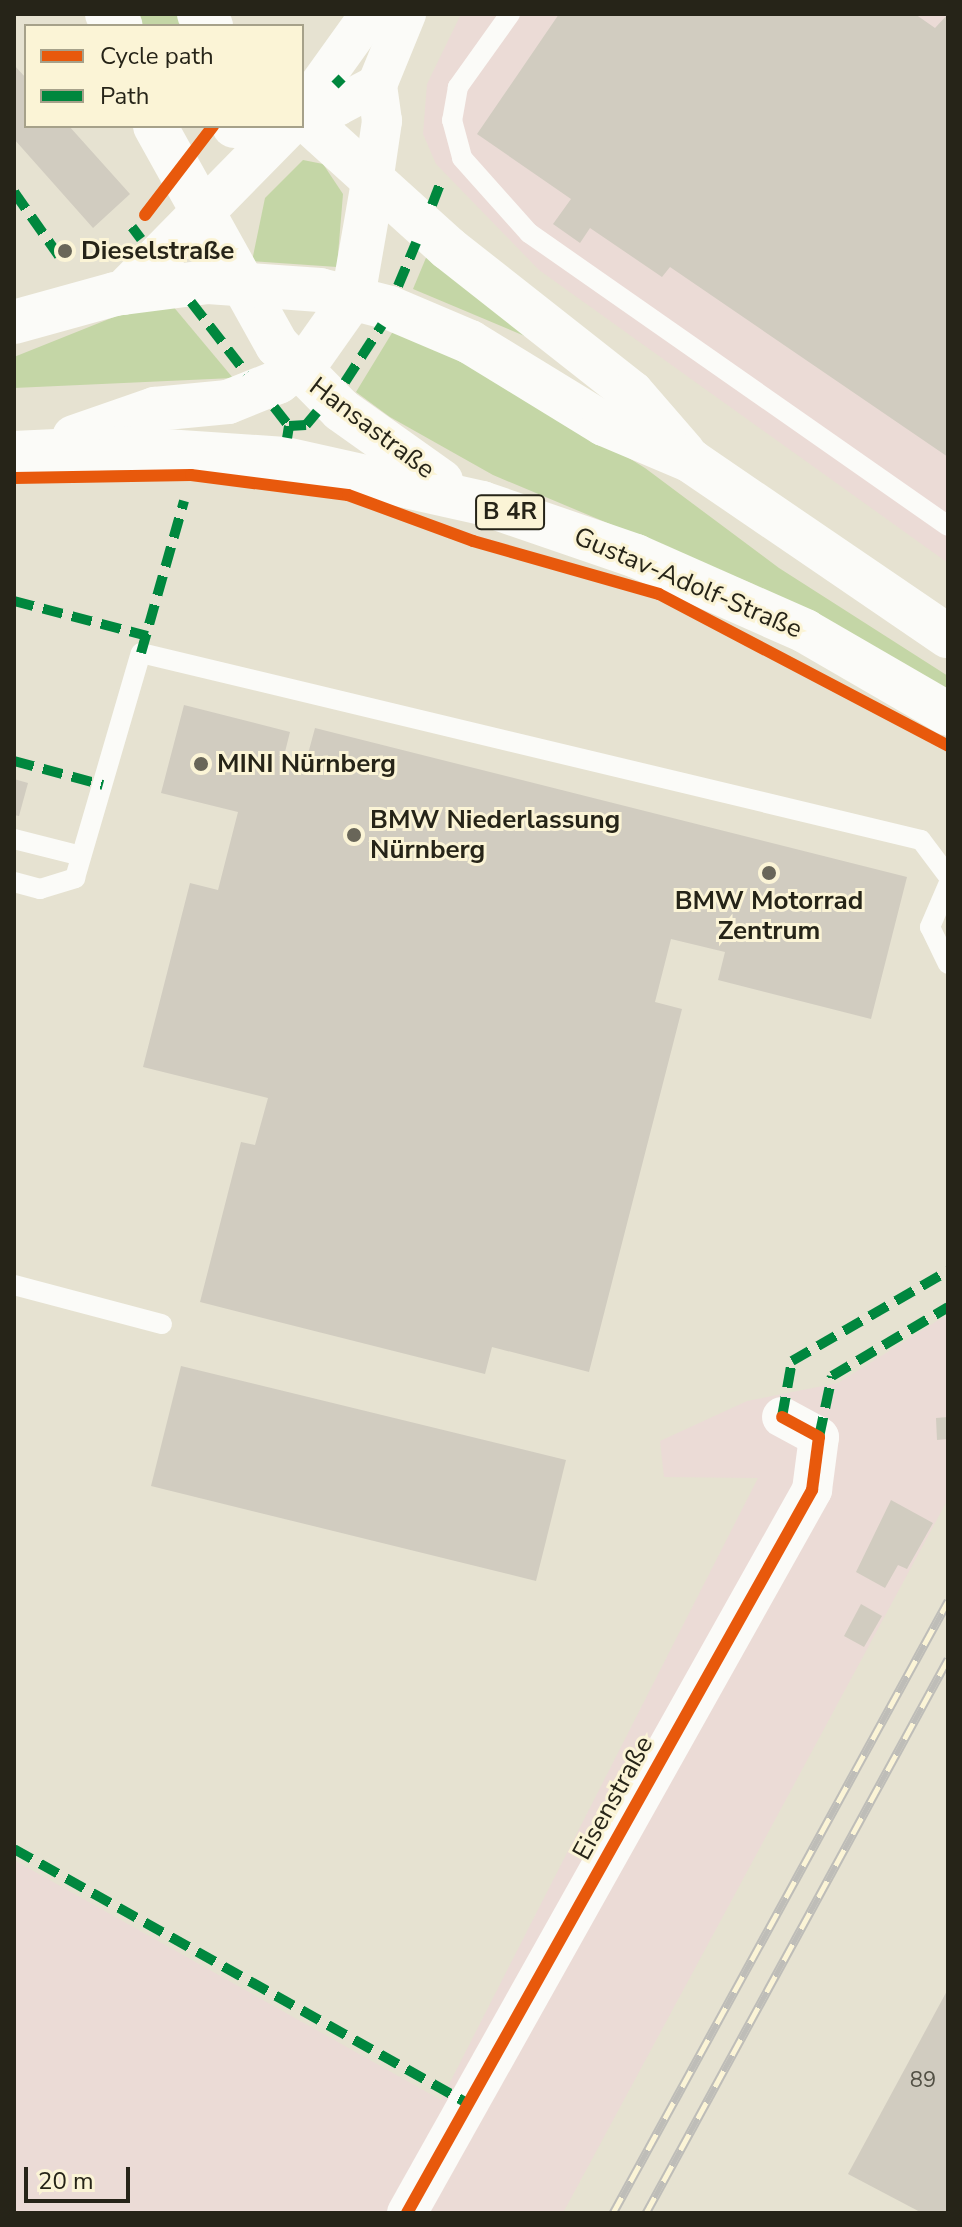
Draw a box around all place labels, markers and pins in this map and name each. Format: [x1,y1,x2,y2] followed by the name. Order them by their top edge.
[81,235,234,267] place label: Dieselstraße
[56,242,74,260] marker: Dieselstraße
[217,748,396,780] place label: MINI Nürnberg
[192,755,210,773] marker: MINI Nürnberg
[370,804,620,866] place label: BMW Niederlassung Nürnberg
[345,826,363,844] marker: BMW Niederlassung Nürnberg
[760,864,778,882] marker: BMW Motorrad Zentrum
[675,885,863,946] place label: BMW Motorrad Zentrum

